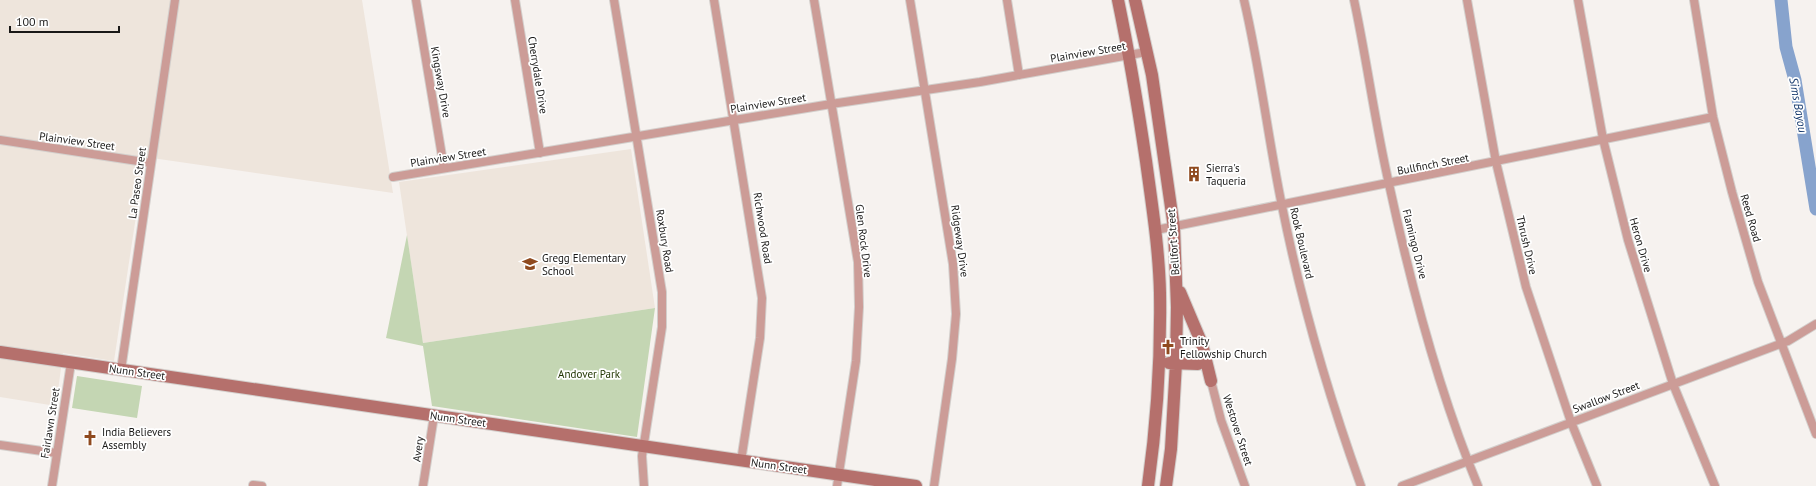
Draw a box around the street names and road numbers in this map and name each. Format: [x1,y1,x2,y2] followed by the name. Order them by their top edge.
[525,35,551,115] street label: Cherrydale Drive
[1049,38,1127,66] street label: Plainview Street
[428,45,454,119] street label: Kingsway Drive
[729,90,807,116] street label: Plainview Street
[38,129,116,153] street label: Plainview Street
[409,144,487,170] street label: Plainview Street
[125,146,149,220] street label: La Paseo Street
[1396,150,1470,178] street label: Bullfinch Street
[750,191,776,265] street label: Richwood Road
[1737,192,1765,244] street label: Reed Road
[853,203,876,279] street label: Glen Rock Drive
[948,204,972,278] street label: Ridgeway Drive
[1287,206,1317,280] street label: Rook Boulevard
[653,208,677,274] street label: Roxbury Road
[1164,208,1182,276] street label: Bellfort Street
[1400,208,1431,281] street label: Flamingo Drive
[1513,214,1541,276] street label: Thrush Drive
[1627,216,1656,274] street label: Heron Drive
[108,361,166,383] street label: Nunn Street
[1571,378,1642,416] street label: Swallow Street
[37,386,63,459] street label: Fairlawn Street
[1220,393,1256,468] street label: Westover Street
[429,408,487,430] street label: Nunn Street
[409,434,427,463] street label: Avery
[750,455,808,477] street label: Nunn Street

